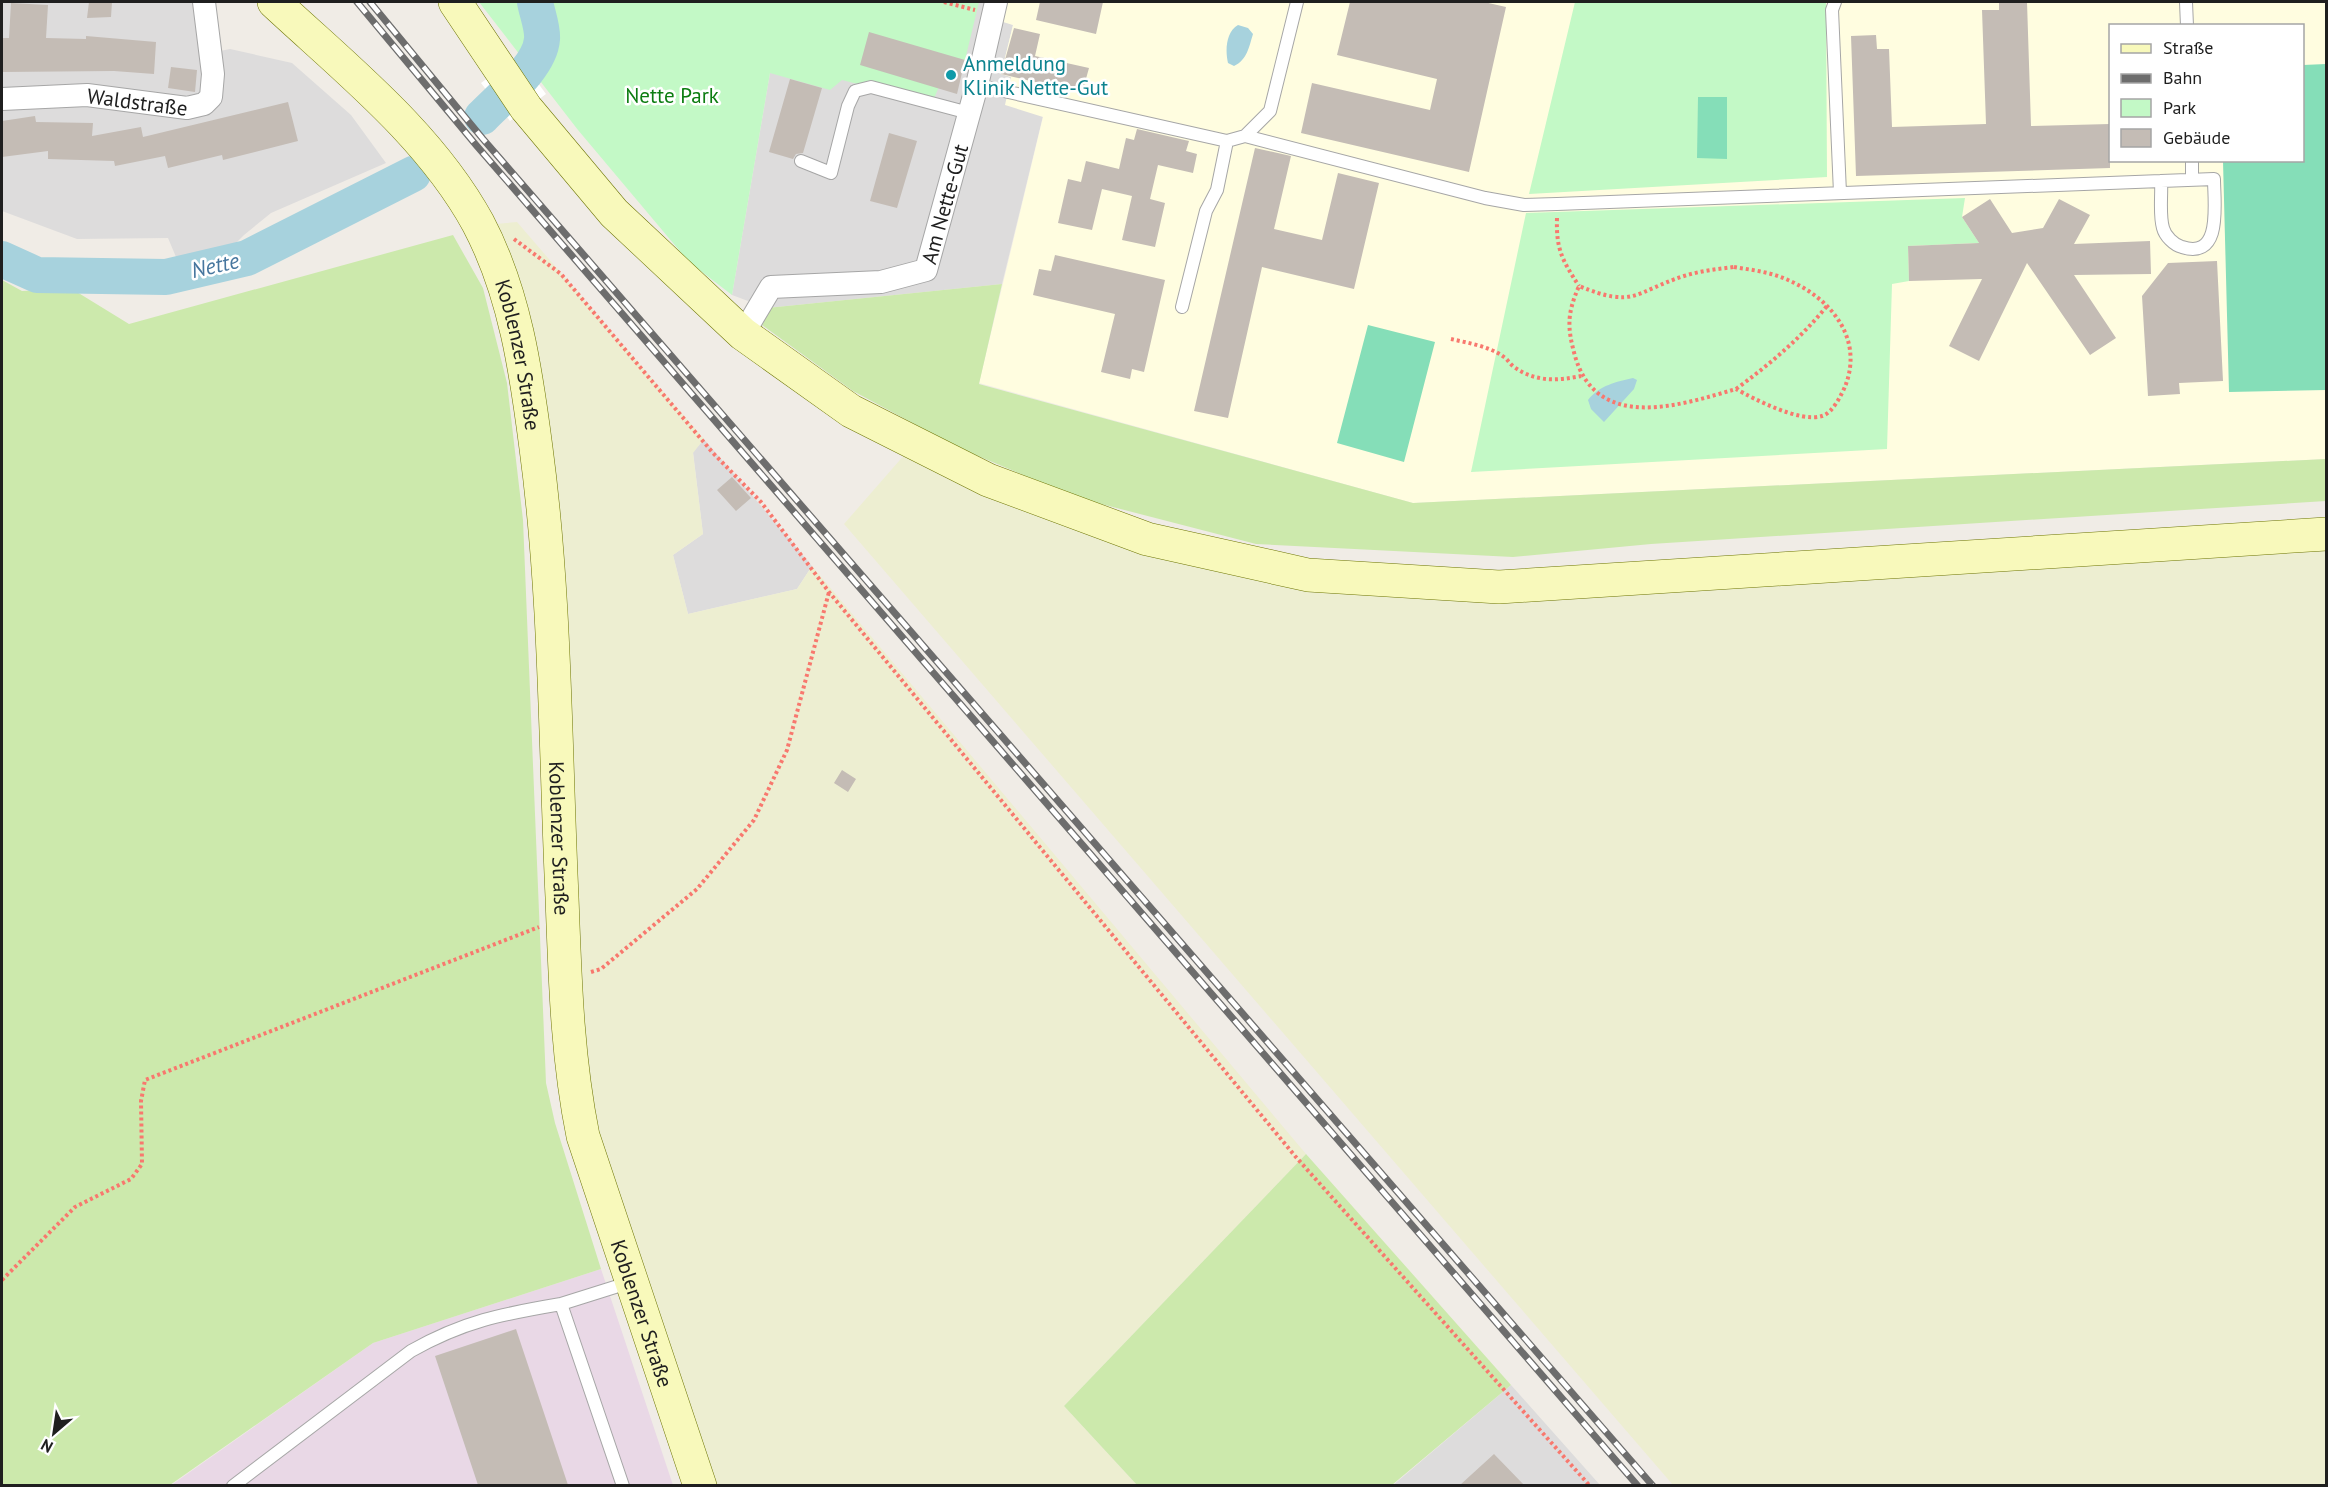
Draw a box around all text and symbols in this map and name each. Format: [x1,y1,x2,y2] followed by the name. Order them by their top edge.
[2109,24,2304,162] legend
[2163,36,2214,59] text: Straße
[963,50,1108,101] place label: Anmeldung Klinik Nette-Gut
[2163,66,2202,89] text: Bahn
[944,68,958,82] marker: Anmeldung Klinik Nette-Gut
[86,82,189,121] street label: Waldstraße
[625,82,719,109] park label: Nette Park
[2163,96,2196,119] text: Park
[2163,126,2230,149] text: Gebäude
[915,141,974,267] street label: Am Nette-Gut
[188,246,242,284] water label: Nette
[489,275,547,432] street label: Koblenzer Straße
[544,761,576,916] street label: Koblenzer Straße
[605,1236,680,1391] street label: Koblenzer Straße
[24,1403,84,1463] north arrow
[37,1435,56,1457] text: N

